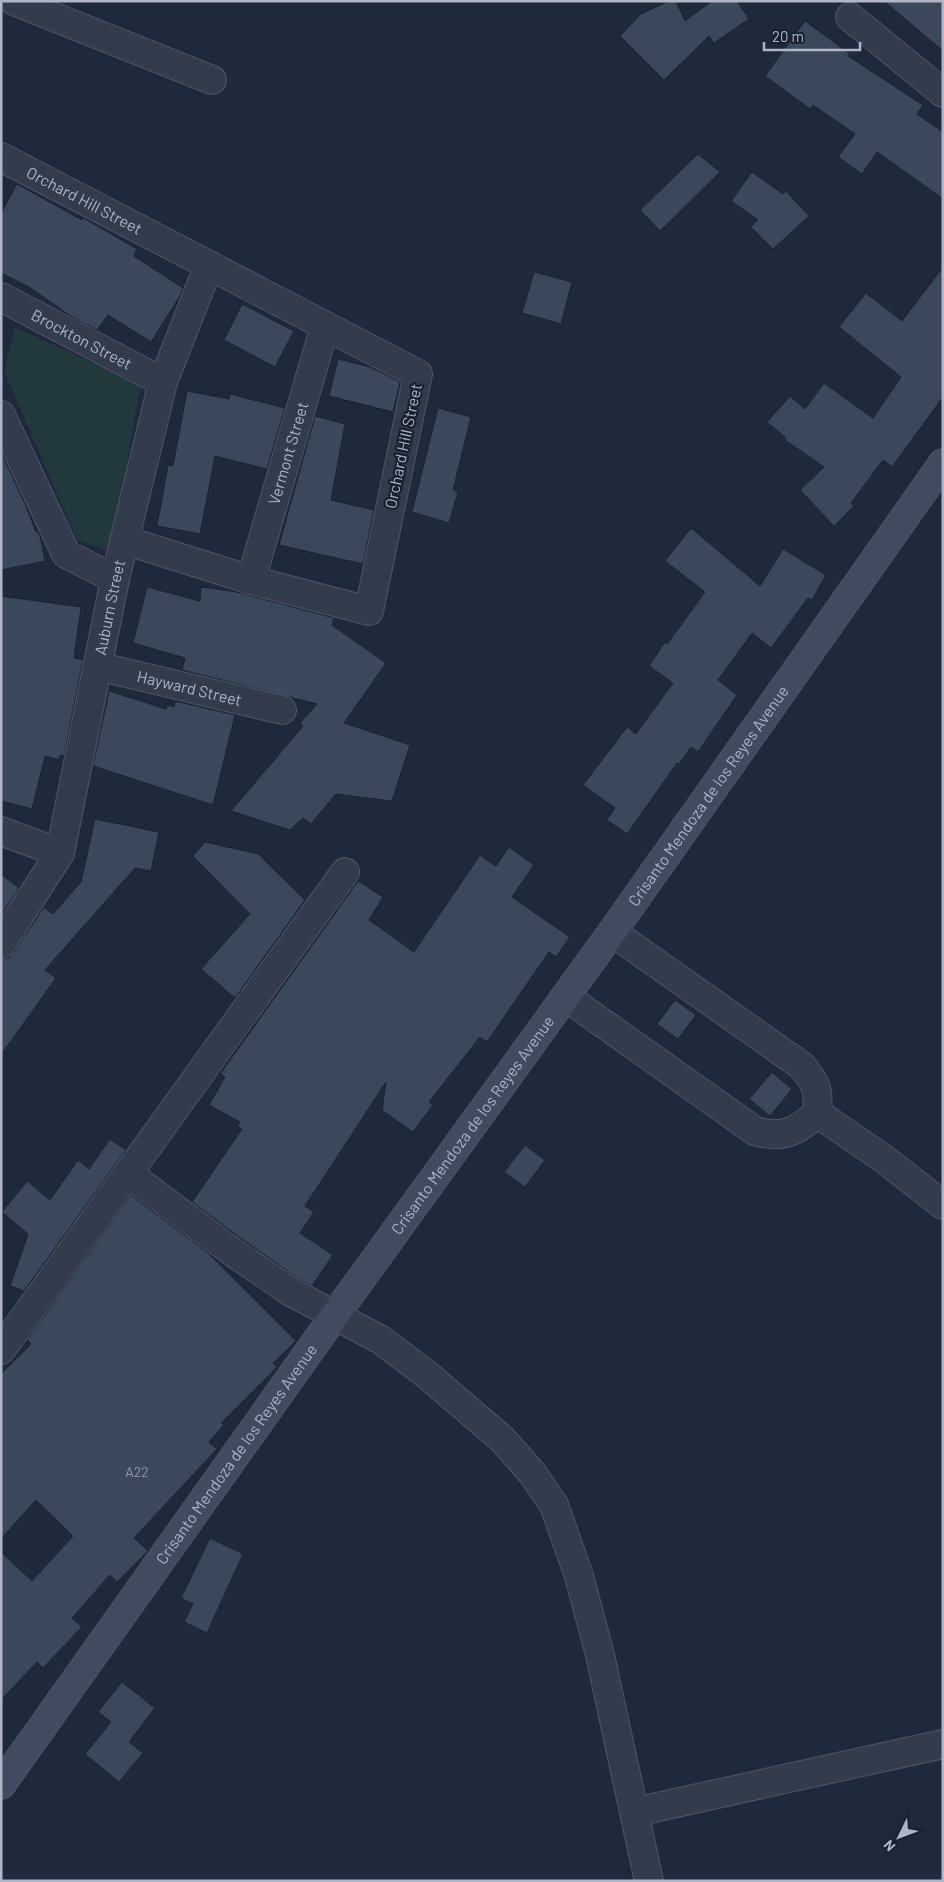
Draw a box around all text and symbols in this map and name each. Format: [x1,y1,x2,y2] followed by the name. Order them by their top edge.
[764,20,860,52] scale bar
[772,27,804,45] text: 20 m
[24,162,146,238] street label: Orchard Hill Street
[28,305,135,373] street label: Brockton Street
[380,382,425,510] street label: Orchard Hill Street
[263,399,311,507] street label: Vermont Street
[90,558,128,657] street label: Auburn Street
[135,666,244,709] street label: Hayward Street
[623,682,792,909] street label: Crisanto Mendoza de los Reyes Avenue
[387,1012,557,1238] street label: Crisanto Mendoza de los Reyes Avenue
[151,1340,320,1567] street label: Crisanto Mendoza de los Reyes Avenue
[125,1463,149,1480] house number: A22
[874,1812,924,1862] north arrow
[880,1837,898,1855] text: N

